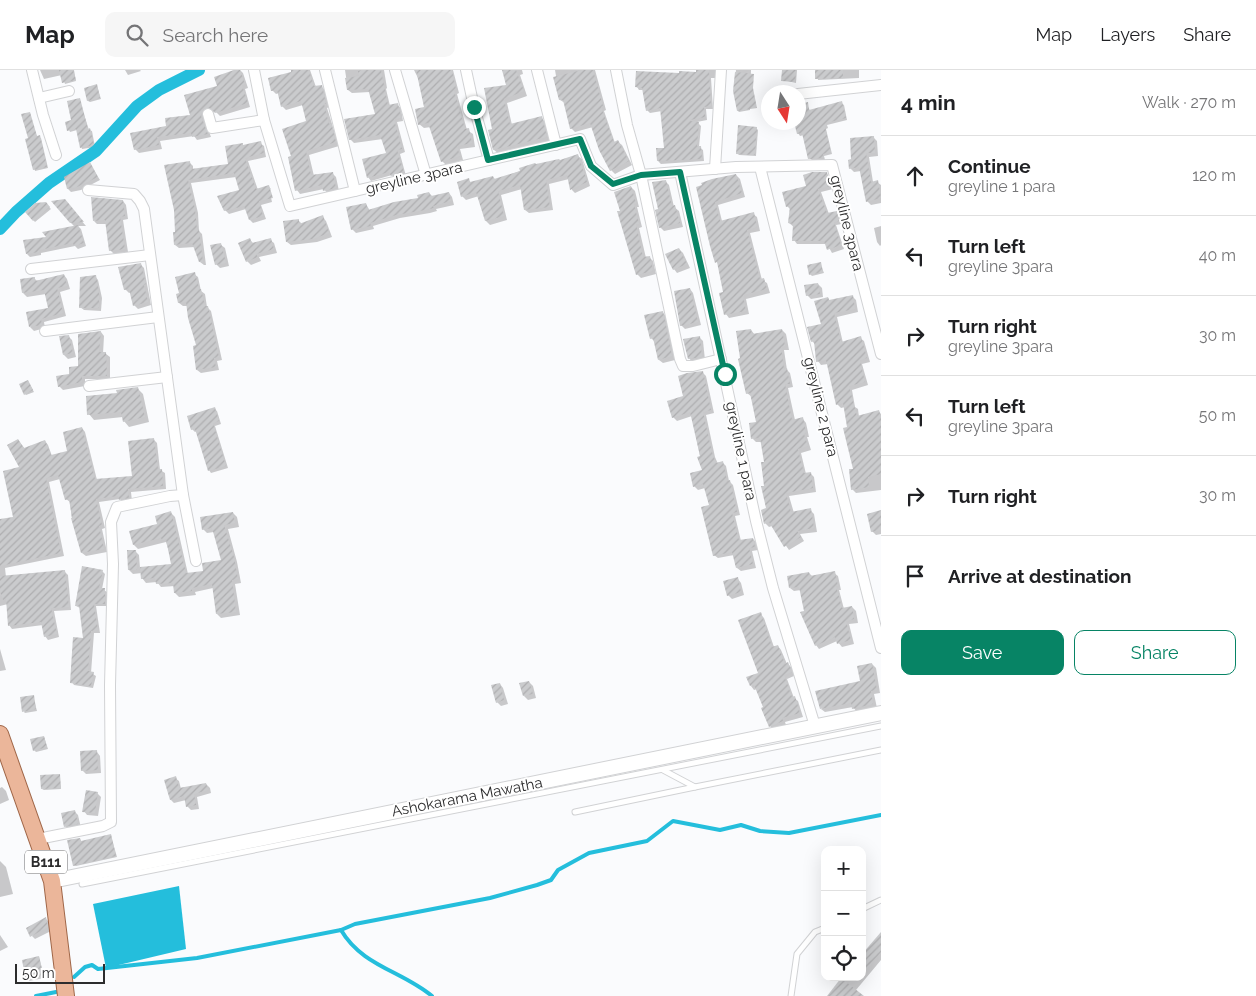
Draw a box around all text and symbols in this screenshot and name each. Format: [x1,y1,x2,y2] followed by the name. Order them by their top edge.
[105,12,455,57] search box
[25,20,75,49] text: Map
[123,21,151,49] icon: search
[163,24,268,46] text: Search here
[1036,24,1072,45] text: Map
[1100,24,1155,45] text: Layers
[1183,24,1231,45] text: Share
[761,85,806,130] north arrow
[901,90,956,115] text: 4 min
[1142,93,1236,112] text: Walk · 270 m
[463,96,486,119] route end
[948,155,1031,177] text: Continue
[364,158,464,198] street label: greyline 3para
[901,162,929,190] icon: ahead
[1192,166,1236,185] text: 120 m
[826,173,868,273] street label: greyline 3para
[948,177,1056,196] text: greyline 1 para
[948,235,1025,257] text: Turn left
[901,242,929,270] icon: left
[1199,246,1236,265] text: 40 m
[948,257,1053,276] text: greyline 3para
[948,315,1037,337] text: Turn right
[901,322,929,350] icon: right
[1199,326,1236,345] text: 30 m
[948,337,1053,356] text: greyline 3para
[800,355,842,459] street label: greyline 2 para
[714,363,737,386] route start
[948,395,1025,417] text: Turn left
[722,400,760,502] street label: greyline 1 para
[901,402,929,430] icon: left
[1199,406,1236,425] text: 50 m
[948,417,1053,436] text: greyline 3para
[901,482,929,510] icon: right
[948,485,1037,507] text: Turn right
[1199,486,1236,505] text: 30 m
[901,562,929,590] icon: arrive
[948,565,1132,587] text: Arrive at destination
[901,630,1064,675] button: Save
[1074,630,1236,675] button: Share
[390,774,544,820] street label: Ashokarama Mawatha
[821,846,866,981] map controls
[821,846,866,891] button: +
[25,850,67,874] road number: B111
[821,891,866,936] button: −
[821,936,866,981] button: locate
[15,961,105,984] scale bar
[22,965,55,981] text: 50 m

